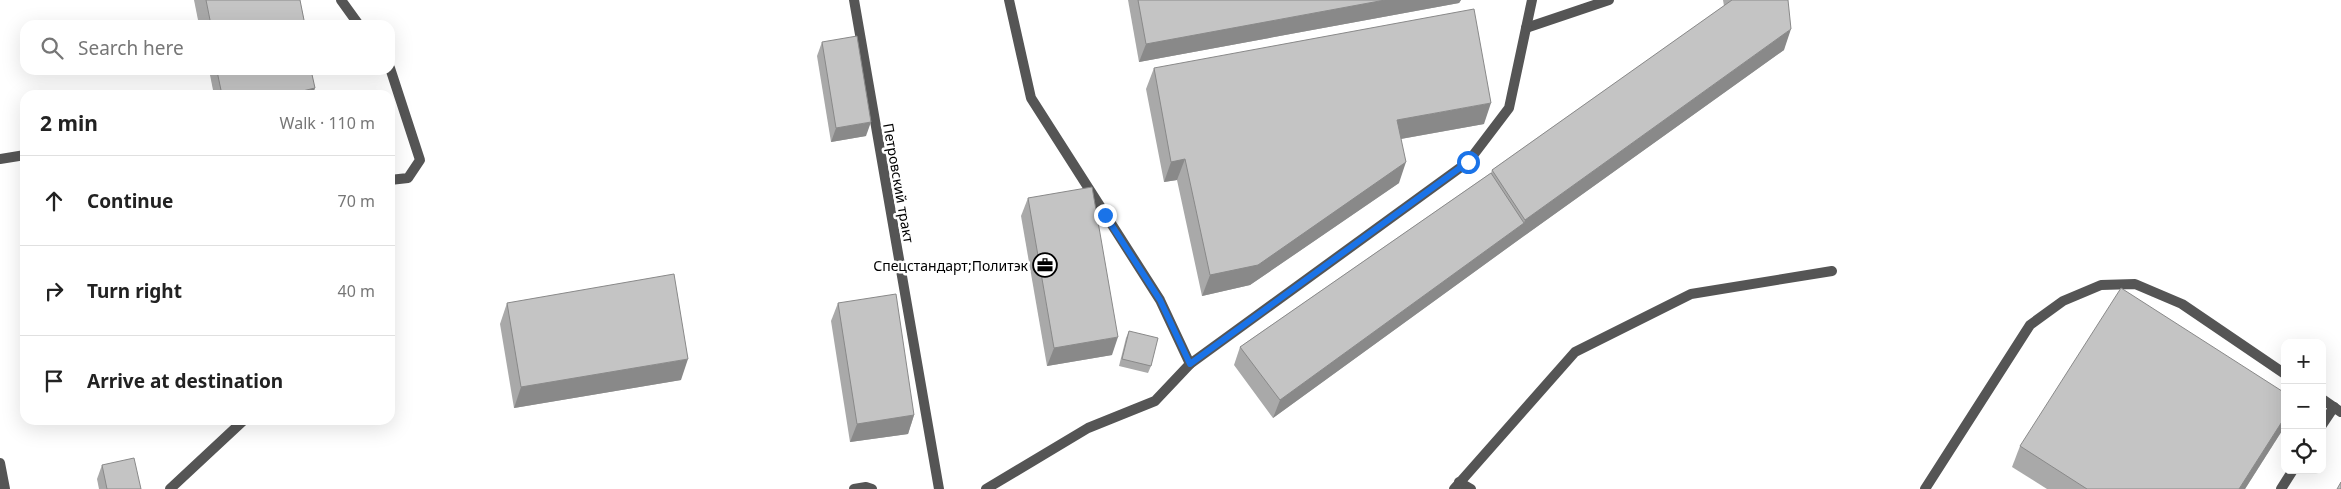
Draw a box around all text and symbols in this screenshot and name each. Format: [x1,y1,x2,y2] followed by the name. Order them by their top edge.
[20,20,395,75] search box
[38,34,66,62] icon: search
[78,35,184,61] text: Search here
[40,109,98,137] text: 2 min
[280,112,375,134] text: Walk · 110 m
[879,122,919,245] street label: Петровский тракт
[1457,151,1480,174] route start
[40,187,68,215] icon: ahead
[87,188,173,214] text: Continue
[338,190,375,212] text: 70 m
[1094,204,1117,227] route end
[1032,252,1058,278] office icon: Спецстандарт;Политэк
[873,256,1029,275] place label: Спецстандарт;Политэк
[40,277,68,305] icon: right
[87,278,182,304] text: Turn right
[338,280,375,302] text: 40 m
[2281,339,2326,474] map controls
[2281,339,2326,384] button: +
[40,367,68,395] icon: arrive
[87,368,283,394] text: Arrive at destination
[2281,384,2326,429] button: −
[2281,429,2326,474] button: locate

